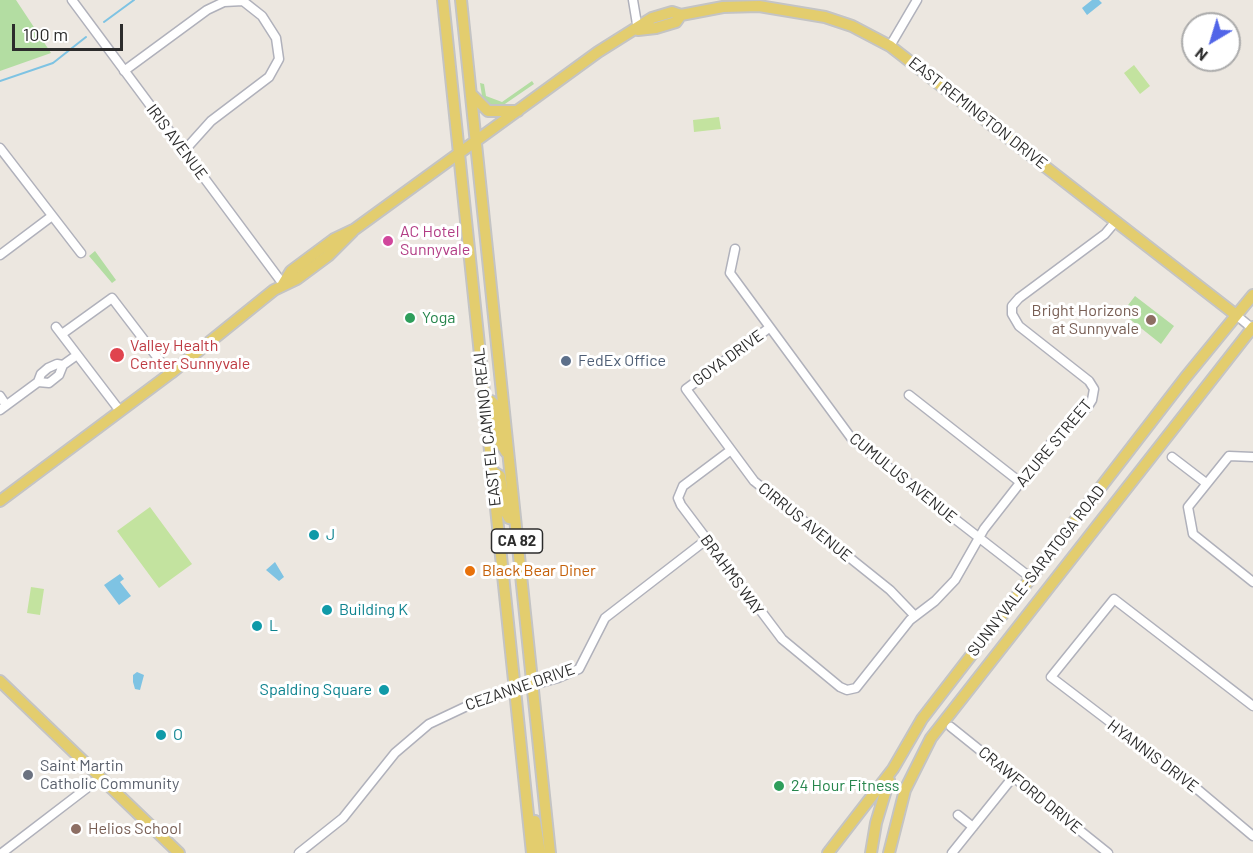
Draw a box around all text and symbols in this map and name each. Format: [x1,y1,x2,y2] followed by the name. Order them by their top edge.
[15,12,126,50] scale bar
[1181,12,1241,72] north arrow
[23,23,68,45] text: 100 m
[1191,44,1211,66] text: N
[905,53,1051,173] street label: EAST REMINGTON DRIVE
[142,101,212,183] street label: IRIS AVENUE
[400,222,470,260] place label: AC Hotel Sunnyvale
[381,234,395,248] marker: AC Hotel Sunnyvale
[1032,301,1139,339] place label: Bright Horizons at Sunnyvale
[422,308,456,328] place label: Yoga
[403,311,417,325] marker: Yoga
[1144,313,1158,327] marker: Bright Horizons at Sunnyvale
[689,326,767,390] street label: GOYA DRIVE
[130,336,250,374] place label: Valley Health Center Sunnyvale
[108,346,126,364] marker: Valley Health Center Sunnyvale
[469,347,505,507] street label: EAST EL CAMINO REAL
[578,351,666,371] place label: FedEx Office
[559,354,573,368] marker: FedEx Office
[1012,395,1096,491] street label: AZURE STREET
[845,429,961,527] street label: CUMULUS AVENUE
[754,478,856,566] street label: CIRRUS AVENUE
[963,482,1109,660] street label: SUNNYVALE-SARATOGA ROAD
[326,525,335,545] place label: J
[307,528,321,542] marker: J
[492,529,542,553] road number: CA 82
[696,531,768,619] street label: BRAHMS WAY
[482,561,596,581] place label: Black Bear Diner
[463,564,477,578] marker: Black Bear Diner
[339,600,408,620] place label: Building K
[320,603,334,617] marker: Building K
[269,616,278,636] place label: L
[250,619,264,633] marker: L
[463,659,577,715] street label: CEZANNE DRIVE
[260,680,372,700] place label: Spalding Square
[377,683,391,697] marker: Spalding Square
[1104,716,1202,796] street label: HYANNIS DRIVE
[173,725,183,745] place label: O
[154,728,168,742] marker: O
[974,742,1086,838] street label: CRAWFORD DRIVE
[40,756,179,794] place label: Saint Martin Catholic Community
[21,768,35,782] marker: Saint Martin Catholic Community
[791,776,899,796] place label: 24 Hour Fitness
[772,779,786,793] marker: 24 Hour Fitness
[88,819,182,839] place label: Helios School
[69,822,83,836] marker: Helios School

